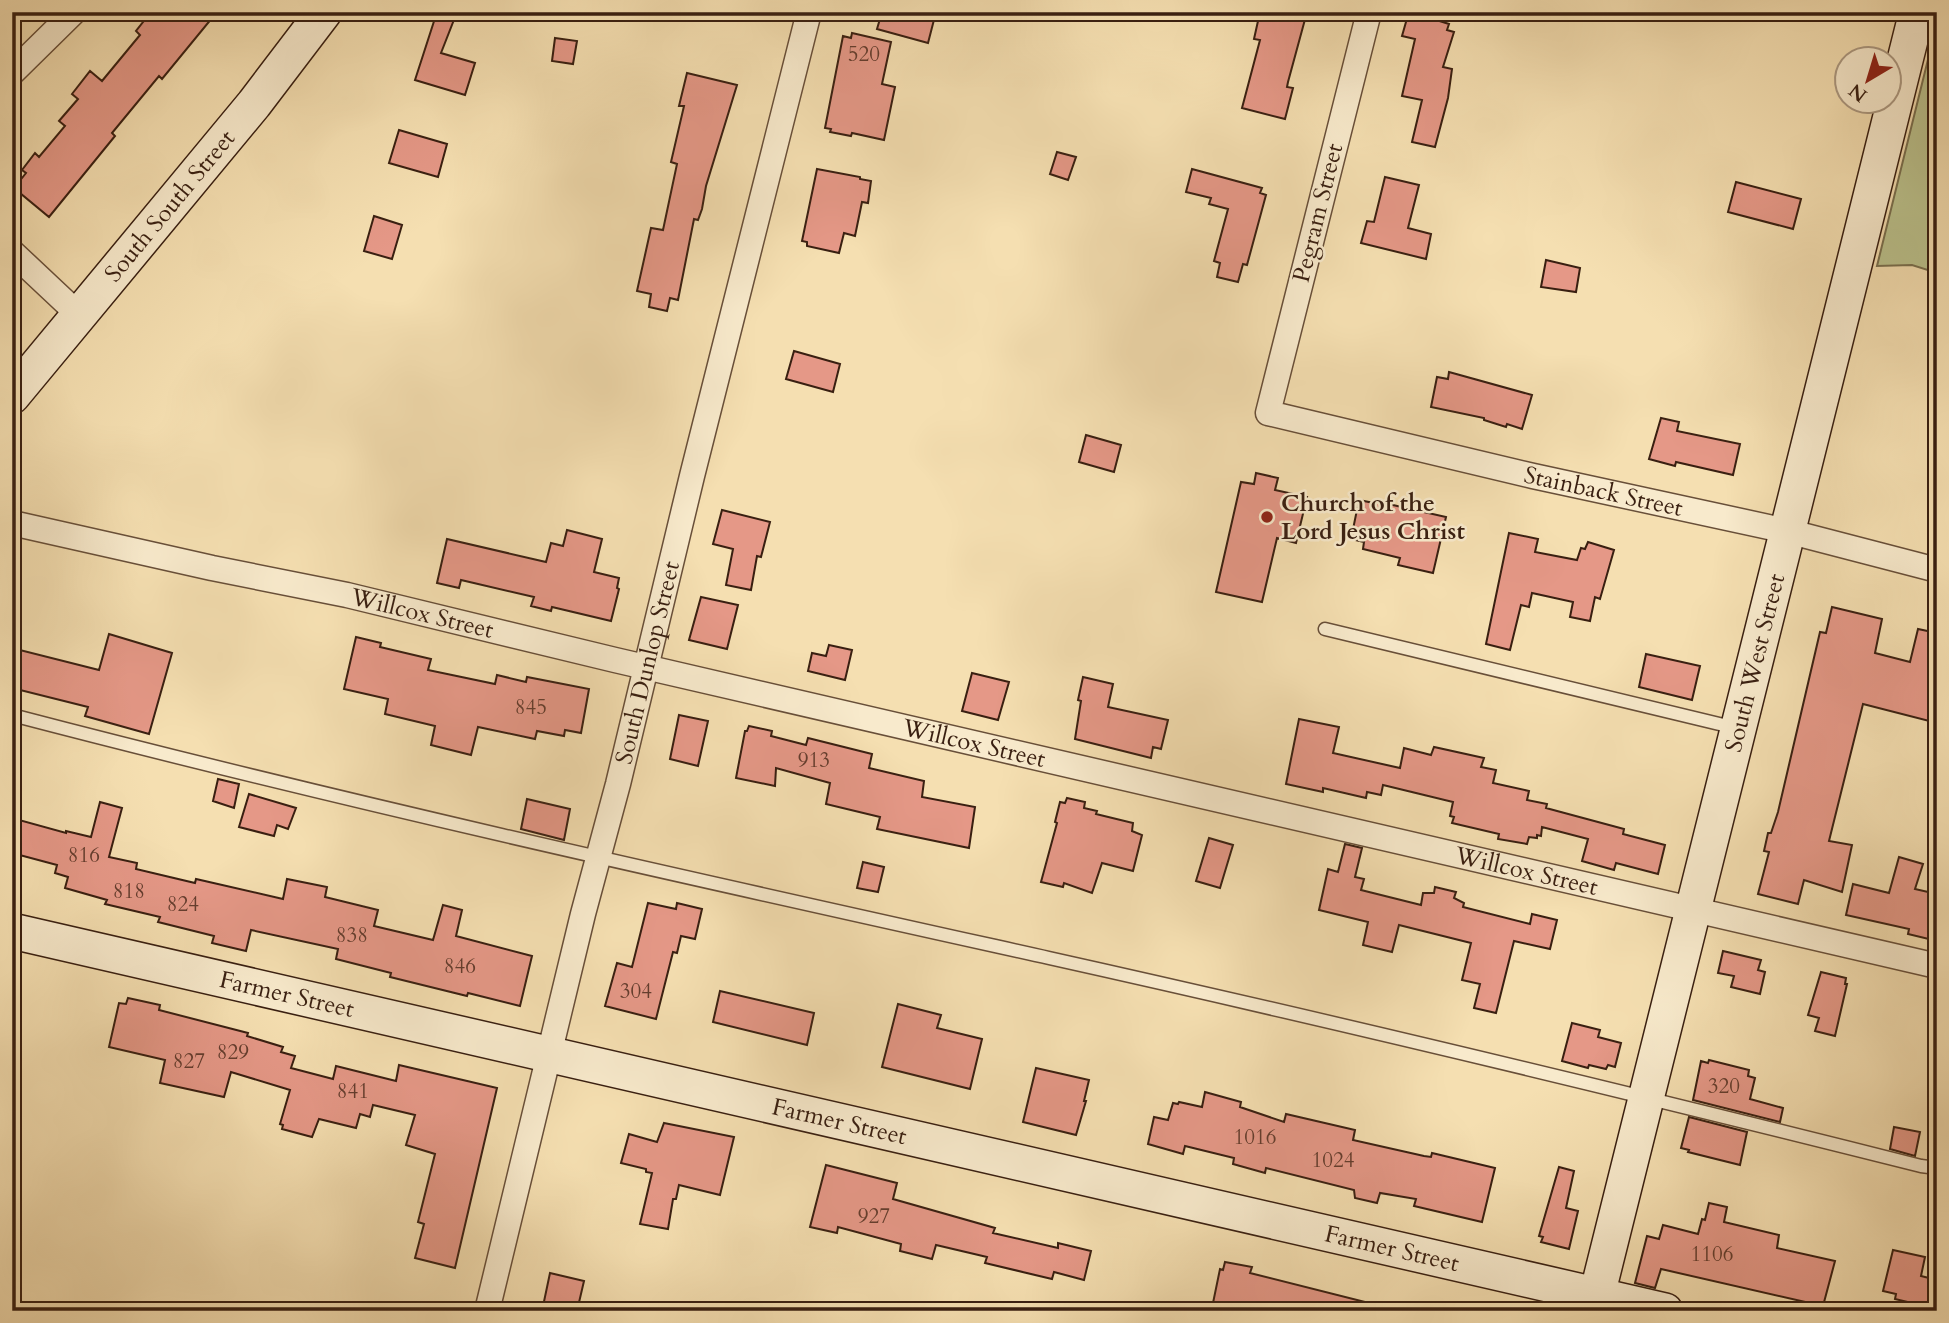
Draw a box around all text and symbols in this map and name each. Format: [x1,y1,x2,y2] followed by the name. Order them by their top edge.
[848,40,880,69] house number: 520
[1834,46,1904,116] north arrow
[1843,77,1873,108] text: N
[97,122,243,289] street label: South South Street
[1285,140,1351,286] street label: Pegram Street
[1521,458,1686,525] street label: Stainback Street
[1281,487,1465,548] place label: Church of the Lord Jesus Christ
[1259,509,1275,525] marker: Church of the Lord Jesus Christ
[607,557,688,767] street label: South Dunlop Street
[1717,570,1793,755] street label: South West Street
[347,580,497,647] street label: Willcox Street
[515,693,547,722] house number: 845
[898,710,1049,776] street label: Willcox Street
[798,746,830,775] house number: 913
[1451,838,1601,904] street label: Willcox Street
[68,841,100,870] house number: 816
[113,877,145,906] house number: 818
[167,890,199,919] house number: 824
[336,921,368,950] house number: 838
[444,952,476,981] house number: 846
[216,963,358,1026] street label: Farmer Street
[620,977,652,1006] house number: 304
[217,1038,249,1067] house number: 829
[173,1047,205,1076] house number: 827
[1708,1072,1740,1101] house number: 320
[337,1077,369,1106] house number: 841
[769,1090,910,1153] street label: Farmer Street
[1233,1123,1277,1152] house number: 1016
[1311,1146,1355,1175] house number: 1024
[858,1202,890,1231] house number: 927
[1322,1217,1463,1280] street label: Farmer Street
[1690,1240,1734,1269] house number: 1106

